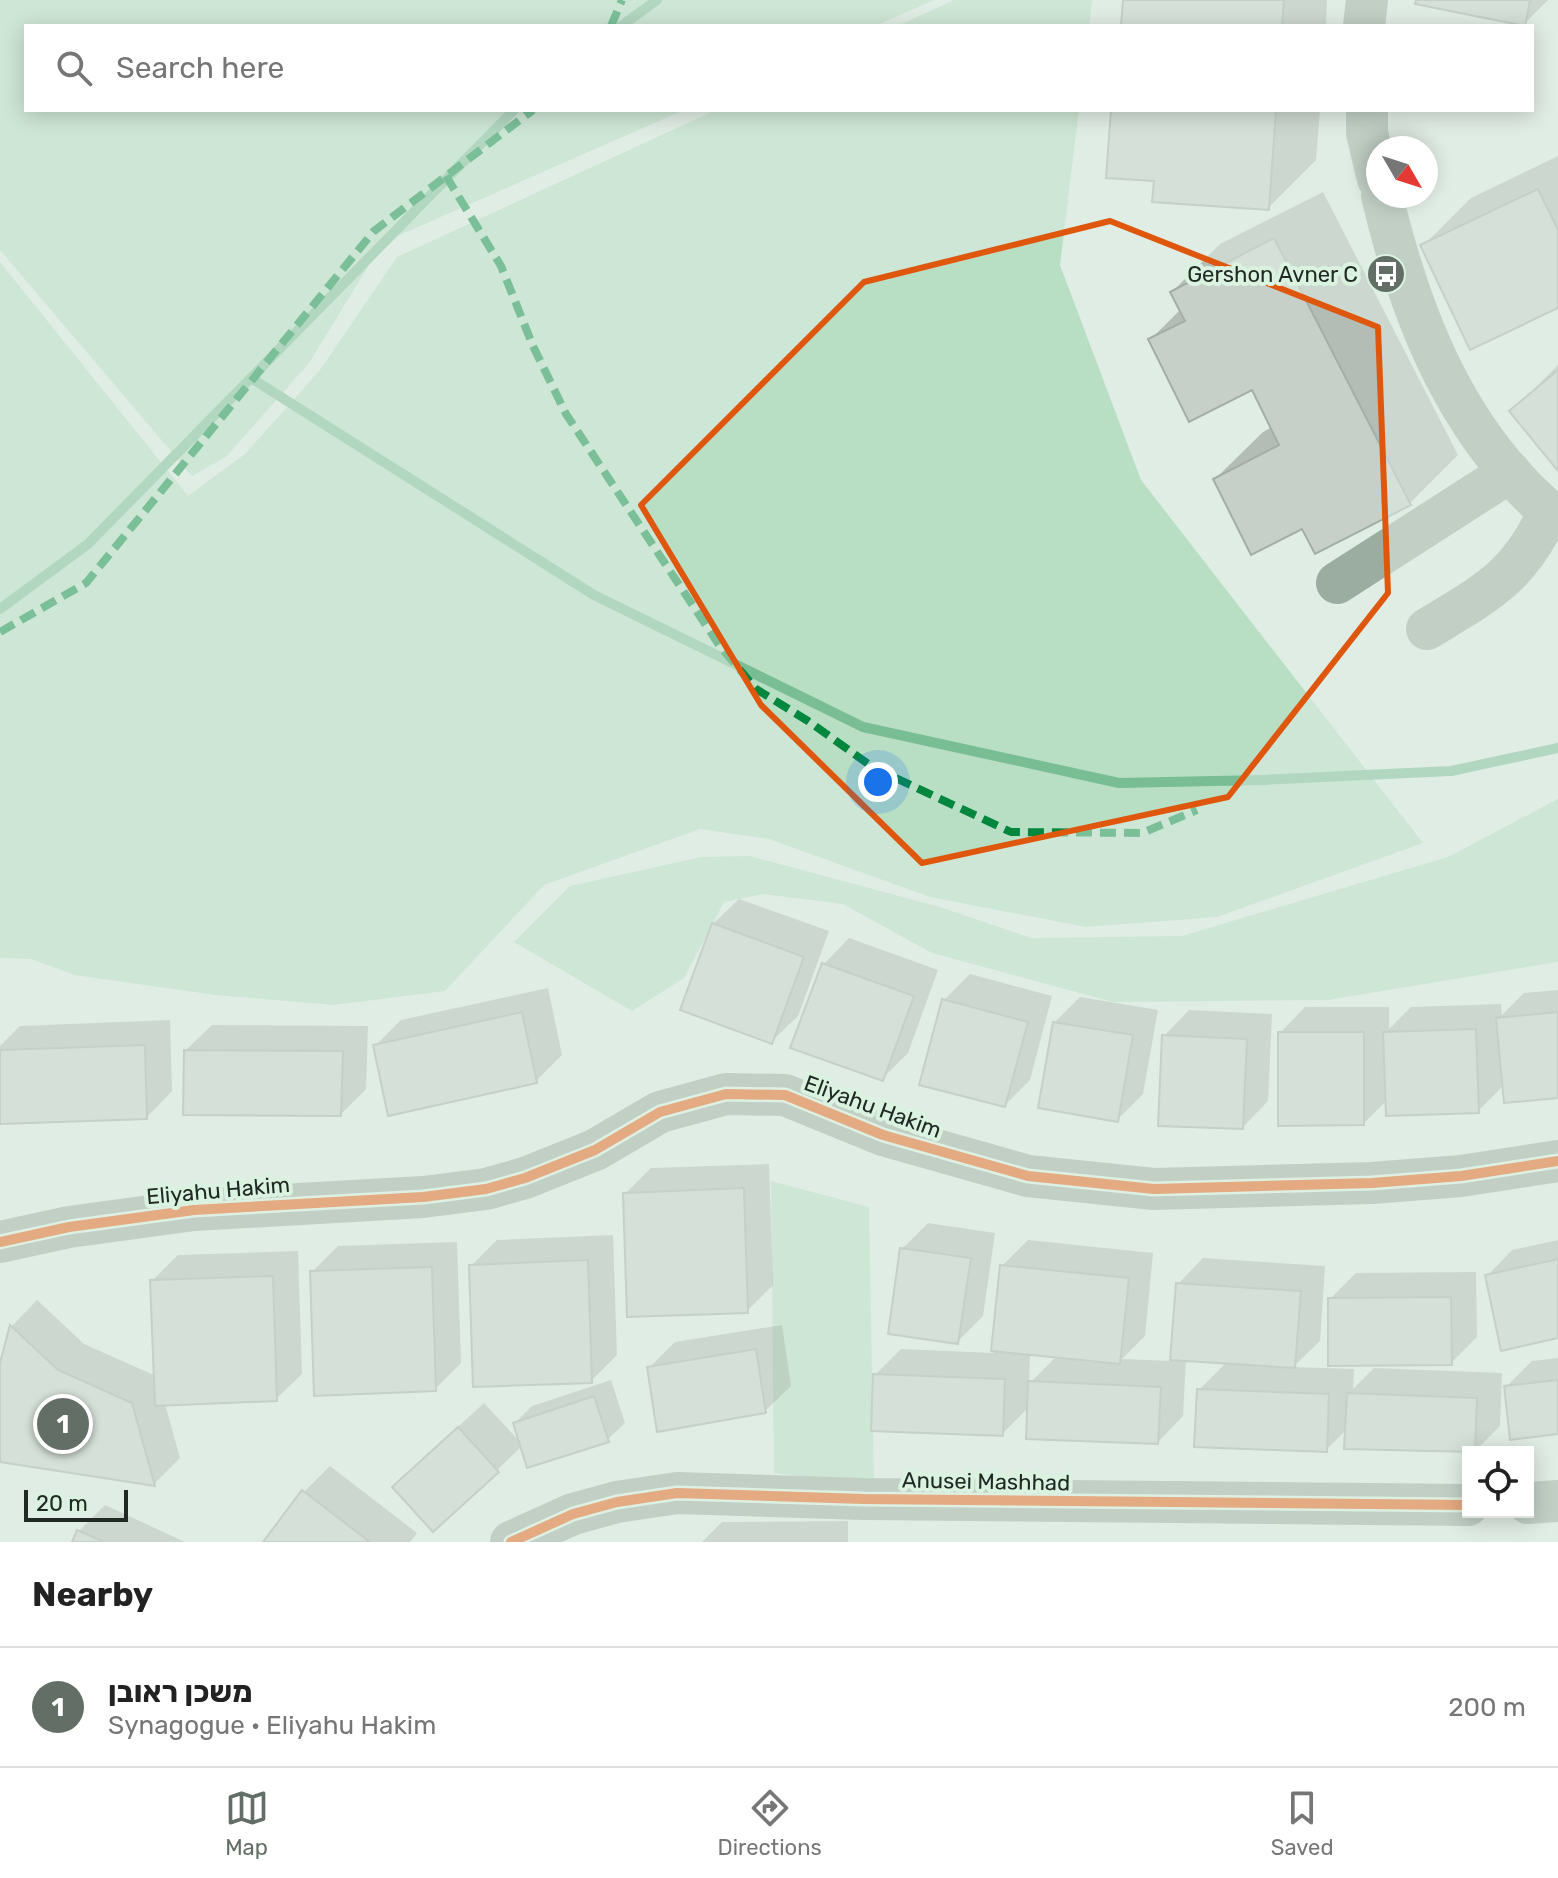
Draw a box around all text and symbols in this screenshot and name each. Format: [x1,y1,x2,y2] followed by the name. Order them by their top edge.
[24,24,1534,112] search box
[52,46,96,90] icon: search
[116,50,284,86] text: Search here
[1366,136,1438,208] north arrow
[1365,253,1407,295] bus stop icon: Gershon Avner C
[1187,261,1358,288] place label: Gershon Avner C
[858,762,898,802] your location
[801,1069,945,1144] street label: Eliyahu Hakim
[145,1171,291,1210] street label: Eliyahu Hakim
[37,1394,89,1454] pin: 1
[1462,1446,1534,1518] map controls
[1462,1446,1534,1518] button: locate
[902,1467,1070,1496] street label: Anusei Mashhad
[24,1486,128,1522] scale bar
[36,1490,88,1517] text: 20 m
[32,1574,153,1615] text: Nearby
[108,1674,252,1710] text: משכן ראובן
[52,1692,64,1723] text: 1
[1448,1692,1526,1723] text: 200 m
[108,1710,436,1741] text: Synagogue · Eliyahu Hakim
[225,1786,269,1861] tab: Map
[718,1786,822,1861] tab: Directions
[1271,1786,1334,1861] tab: Saved

